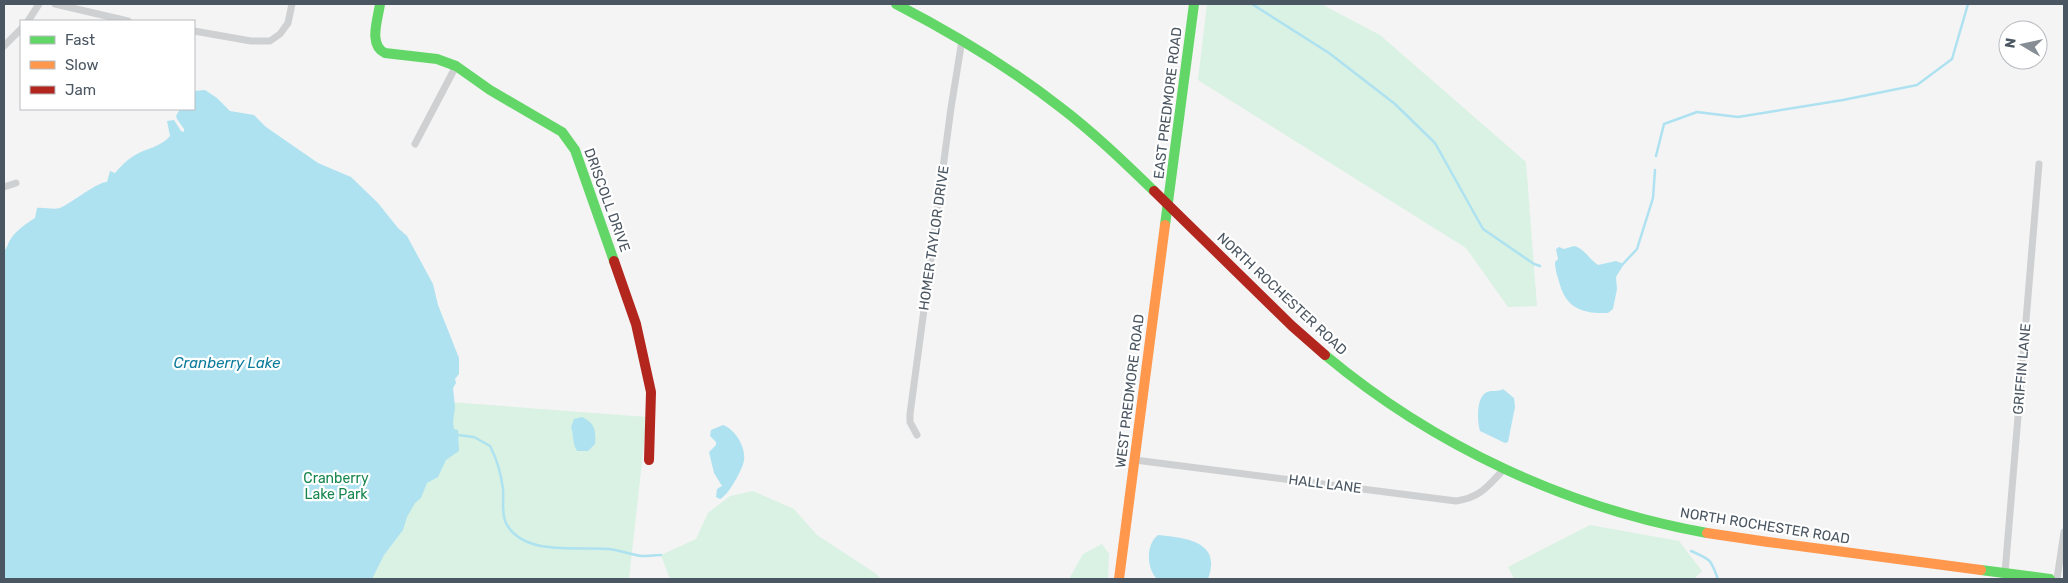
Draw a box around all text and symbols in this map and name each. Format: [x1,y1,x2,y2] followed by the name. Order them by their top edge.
[20,20,195,110] legend
[1998,20,2048,70] north arrow
[1150,26,1186,180] street label: EAST PREDMORE ROAD
[65,31,95,49] text: Fast
[2001,37,2020,49] text: N
[65,56,98,74] text: Slow
[65,81,96,99] text: Jam
[580,146,634,254] street label: DRISCOLL DRIVE
[915,165,953,311] street label: HOMER TAYLOR DRIVE
[1213,229,1351,359] street label: NORTH ROCHESTER ROAD
[1112,313,1148,469] street label: WEST PREDMORE ROAD
[2010,323,2034,415] street label: GRIFFIN LANE
[174,354,281,372] water label: Cranberry Lake
[303,470,369,503] park label: Cranberry Lake Park
[1287,471,1363,497] street label: HALL LANE
[1679,504,1851,548] street label: NORTH ROCHESTER ROAD

